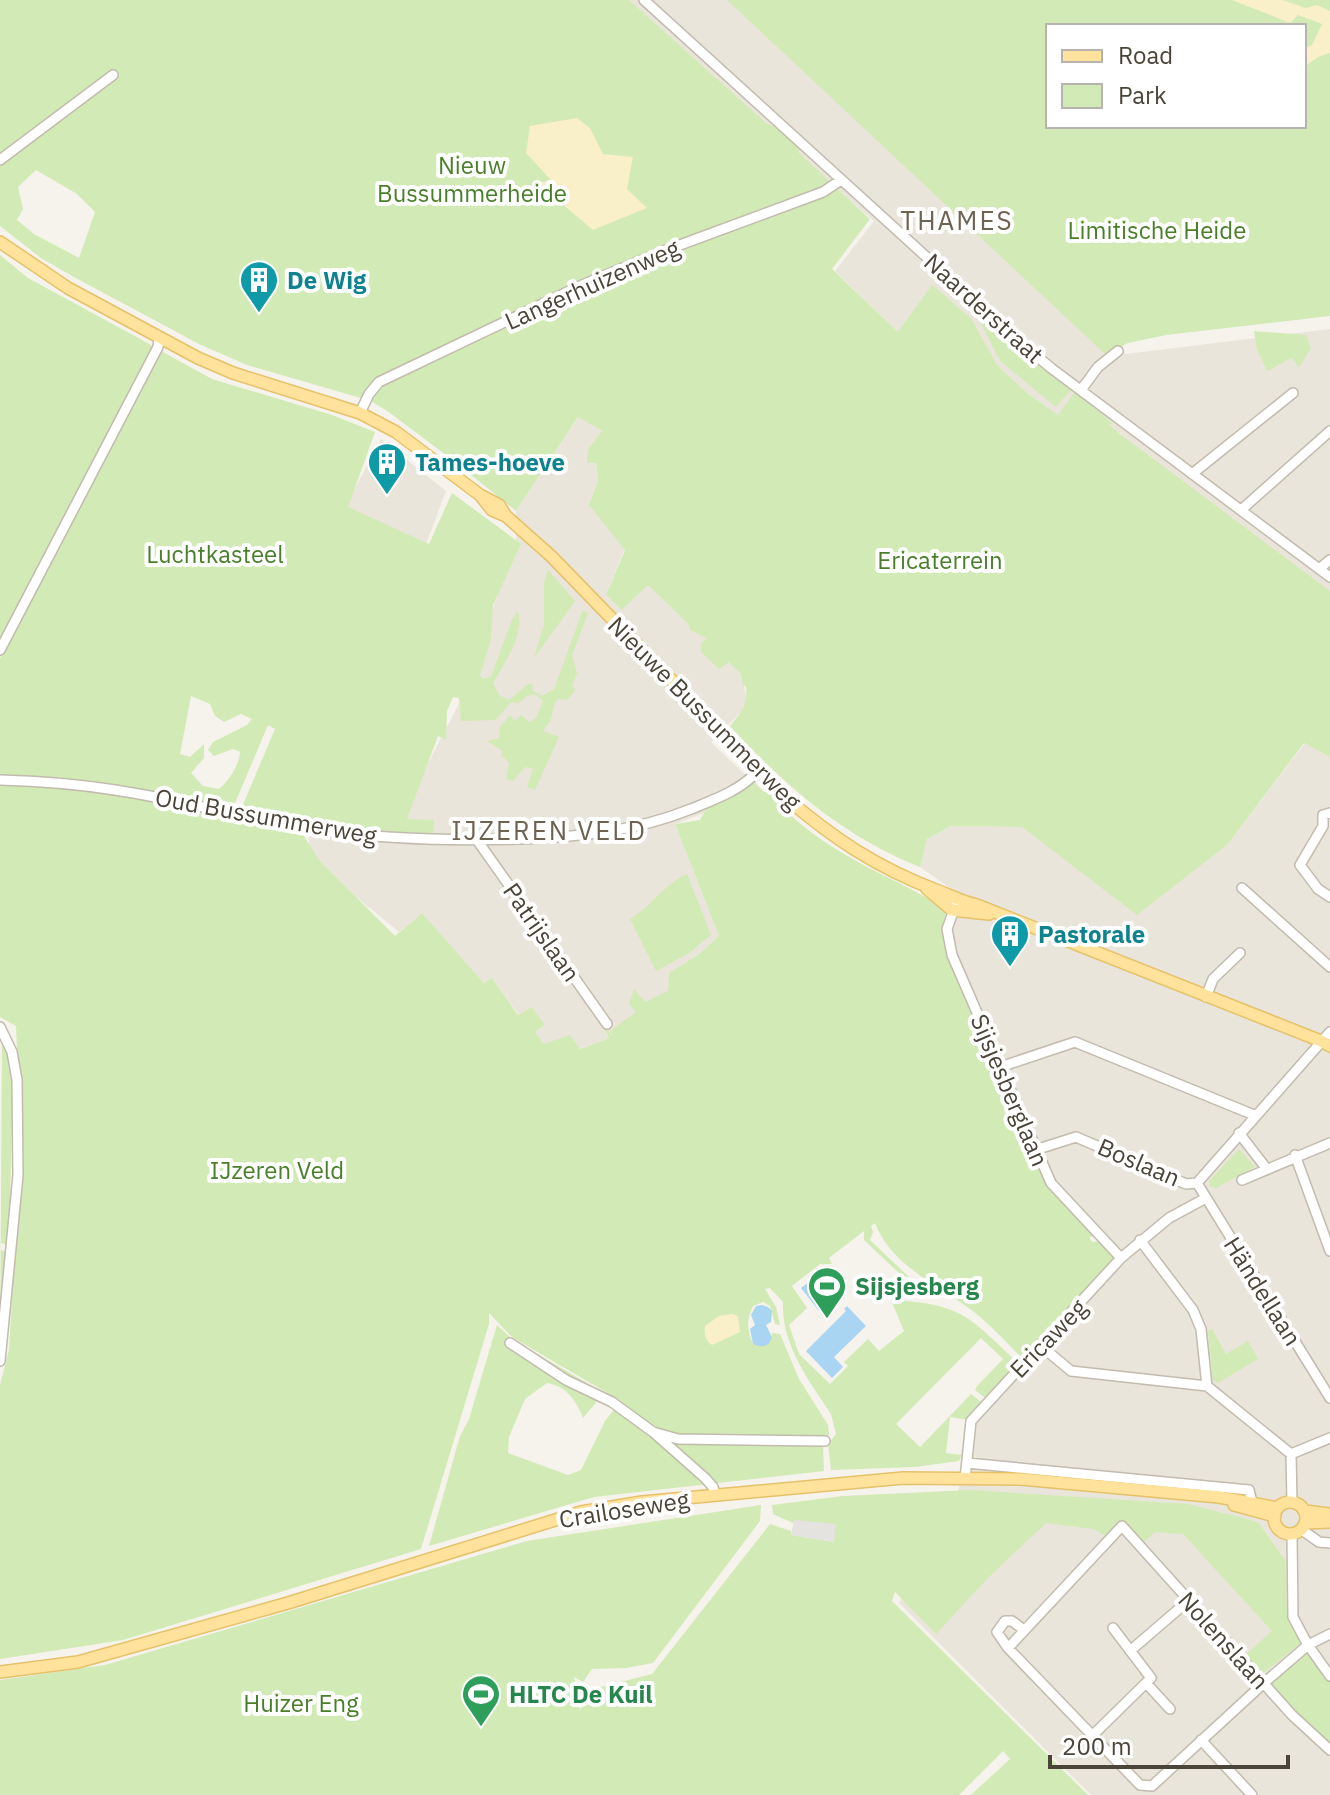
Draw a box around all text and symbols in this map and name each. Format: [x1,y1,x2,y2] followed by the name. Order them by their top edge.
[1046,24,1306,128] legend
[1118,39,1173,71] text: Road
[1118,79,1167,111] text: Park
[377,149,567,209] park label: Nieuw Bussummerheide
[900,203,1014,237] district label: THAMES
[1068,214,1246,246] park label: Limitische Heide
[500,231,685,337] street label: Langerhuizenweg
[918,246,1050,370] street label: Naarderstraat
[238,259,280,314] building icon: De Wig
[287,264,367,296] place label: De Wig
[366,441,408,496] building icon: Tames-hoeve
[415,446,565,478] place label: Tames-hoeve
[146,538,284,570] park label: Luchtkasteel
[877,544,1003,576] park label: Ericaterrein
[601,609,809,817] street label: Nieuwe Bussummerweg
[153,781,380,851] street label: Oud Bussummerweg
[451,813,647,847] district label: IJZEREN VELD
[496,876,588,988] street label: Patrijslaan
[989,913,1031,968] building icon: Pastorale
[1038,918,1145,950] place label: Pastorale
[964,1009,1056,1171] street label: Sijsjesberglaan
[1093,1130,1185,1194] street label: Boslaan
[210,1154,344,1186] park label: IJzeren Veld
[1217,1230,1309,1352] street label: Händellaan
[806,1265,848,1320] sports icon: Sijsjesberg
[855,1270,980,1302] place label: Sijsjesberg
[1003,1291,1094,1384] street label: Ericaweg
[557,1483,692,1535] street label: Crailoseweg
[1172,1584,1276,1696] street label: Nolenslaan
[460,1673,502,1728] sports icon: HLTC De Kuil
[509,1678,653,1710] place label: HLTC De Kuil
[243,1687,359,1719] park label: Huizer Eng
[1050,1719,1288,1769] scale bar
[1062,1730,1132,1762] text: 200 m

